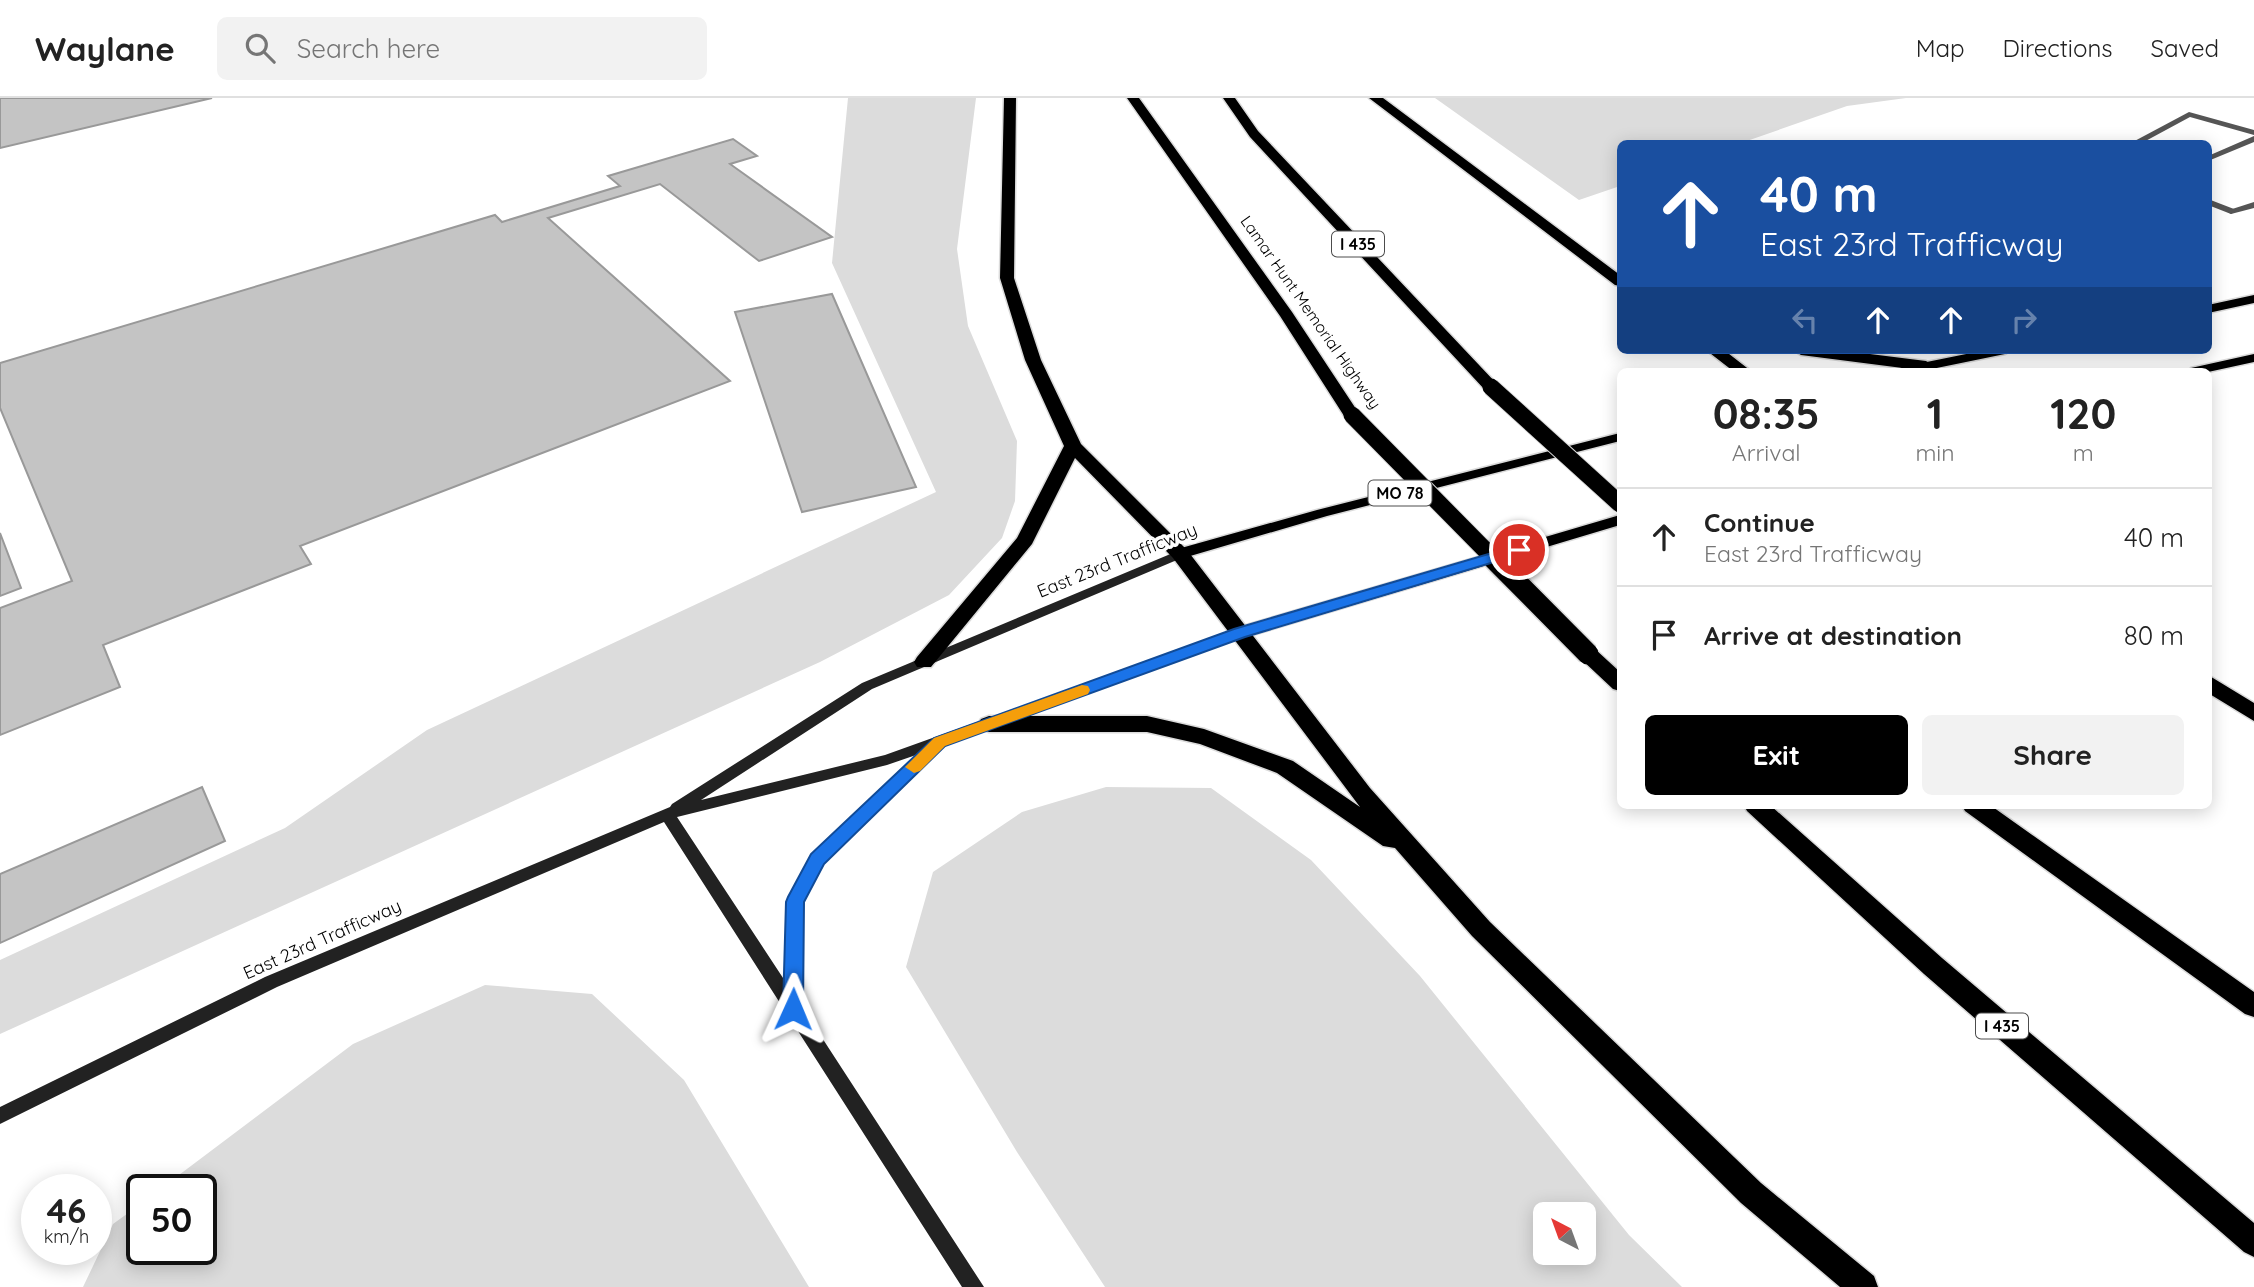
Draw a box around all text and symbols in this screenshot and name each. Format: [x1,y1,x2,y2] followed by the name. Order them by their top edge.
[217,17,707,80] search box
[35,28,175,69] text: Waylane
[241,29,279,67] icon: search
[297,32,440,65] text: Search here
[1916,33,1965,63] text: Map
[2003,33,2113,63] text: Directions
[2151,33,2219,63] text: Saved
[1760,163,1878,224] text: 40 m
[1645,168,1736,259] icon: ahead
[1236,211,1386,413] street label: Lamar Hunt Memorial Highway
[1760,224,2063,264] text: East 23rd Trafficway
[1332,232,1384,256] road number: I 435
[1786,301,1824,339] icon: left
[1859,301,1897,339] icon: ahead
[1932,301,1970,339] icon: ahead
[2005,301,2043,339] icon: right
[1713,387,1820,440] text: 08:35
[1927,387,1943,440] text: 1
[2050,387,2116,440] text: 120
[1732,438,1801,467] text: Arrival
[1915,438,1955,467] text: min
[2073,438,2094,467] text: m
[1368,480,1432,506] road number: MO 78
[1704,506,1815,539] text: Continue
[1034,517,1200,603] street label: East 23rd Trafficway
[1645,518,1683,556] icon: ahead
[1489,520,1549,580] pin
[2124,521,2184,554] text: 40 m
[1500,531,1538,569] icon: arrive
[1704,539,1922,568] text: East 23rd Trafficway
[1645,616,1683,654] icon: arrive
[1704,619,1962,652] text: Arrive at destination
[2124,619,2184,652] text: 80 m
[1645,715,1908,795] button: Exit
[1922,715,2184,795] button: Share
[239,894,405,984] street label: East 23rd Trafficway
[756,972,830,1046] position arrow
[1976,1014,2028,1038] road number: I 435
[126,1174,217,1265] speed limit sign: 50
[47,1188,86,1232] text: 46
[1533,1202,1596,1265] north arrow
[1533,1202,1596,1265] map controls
[44,1225,89,1248] text: km/h

